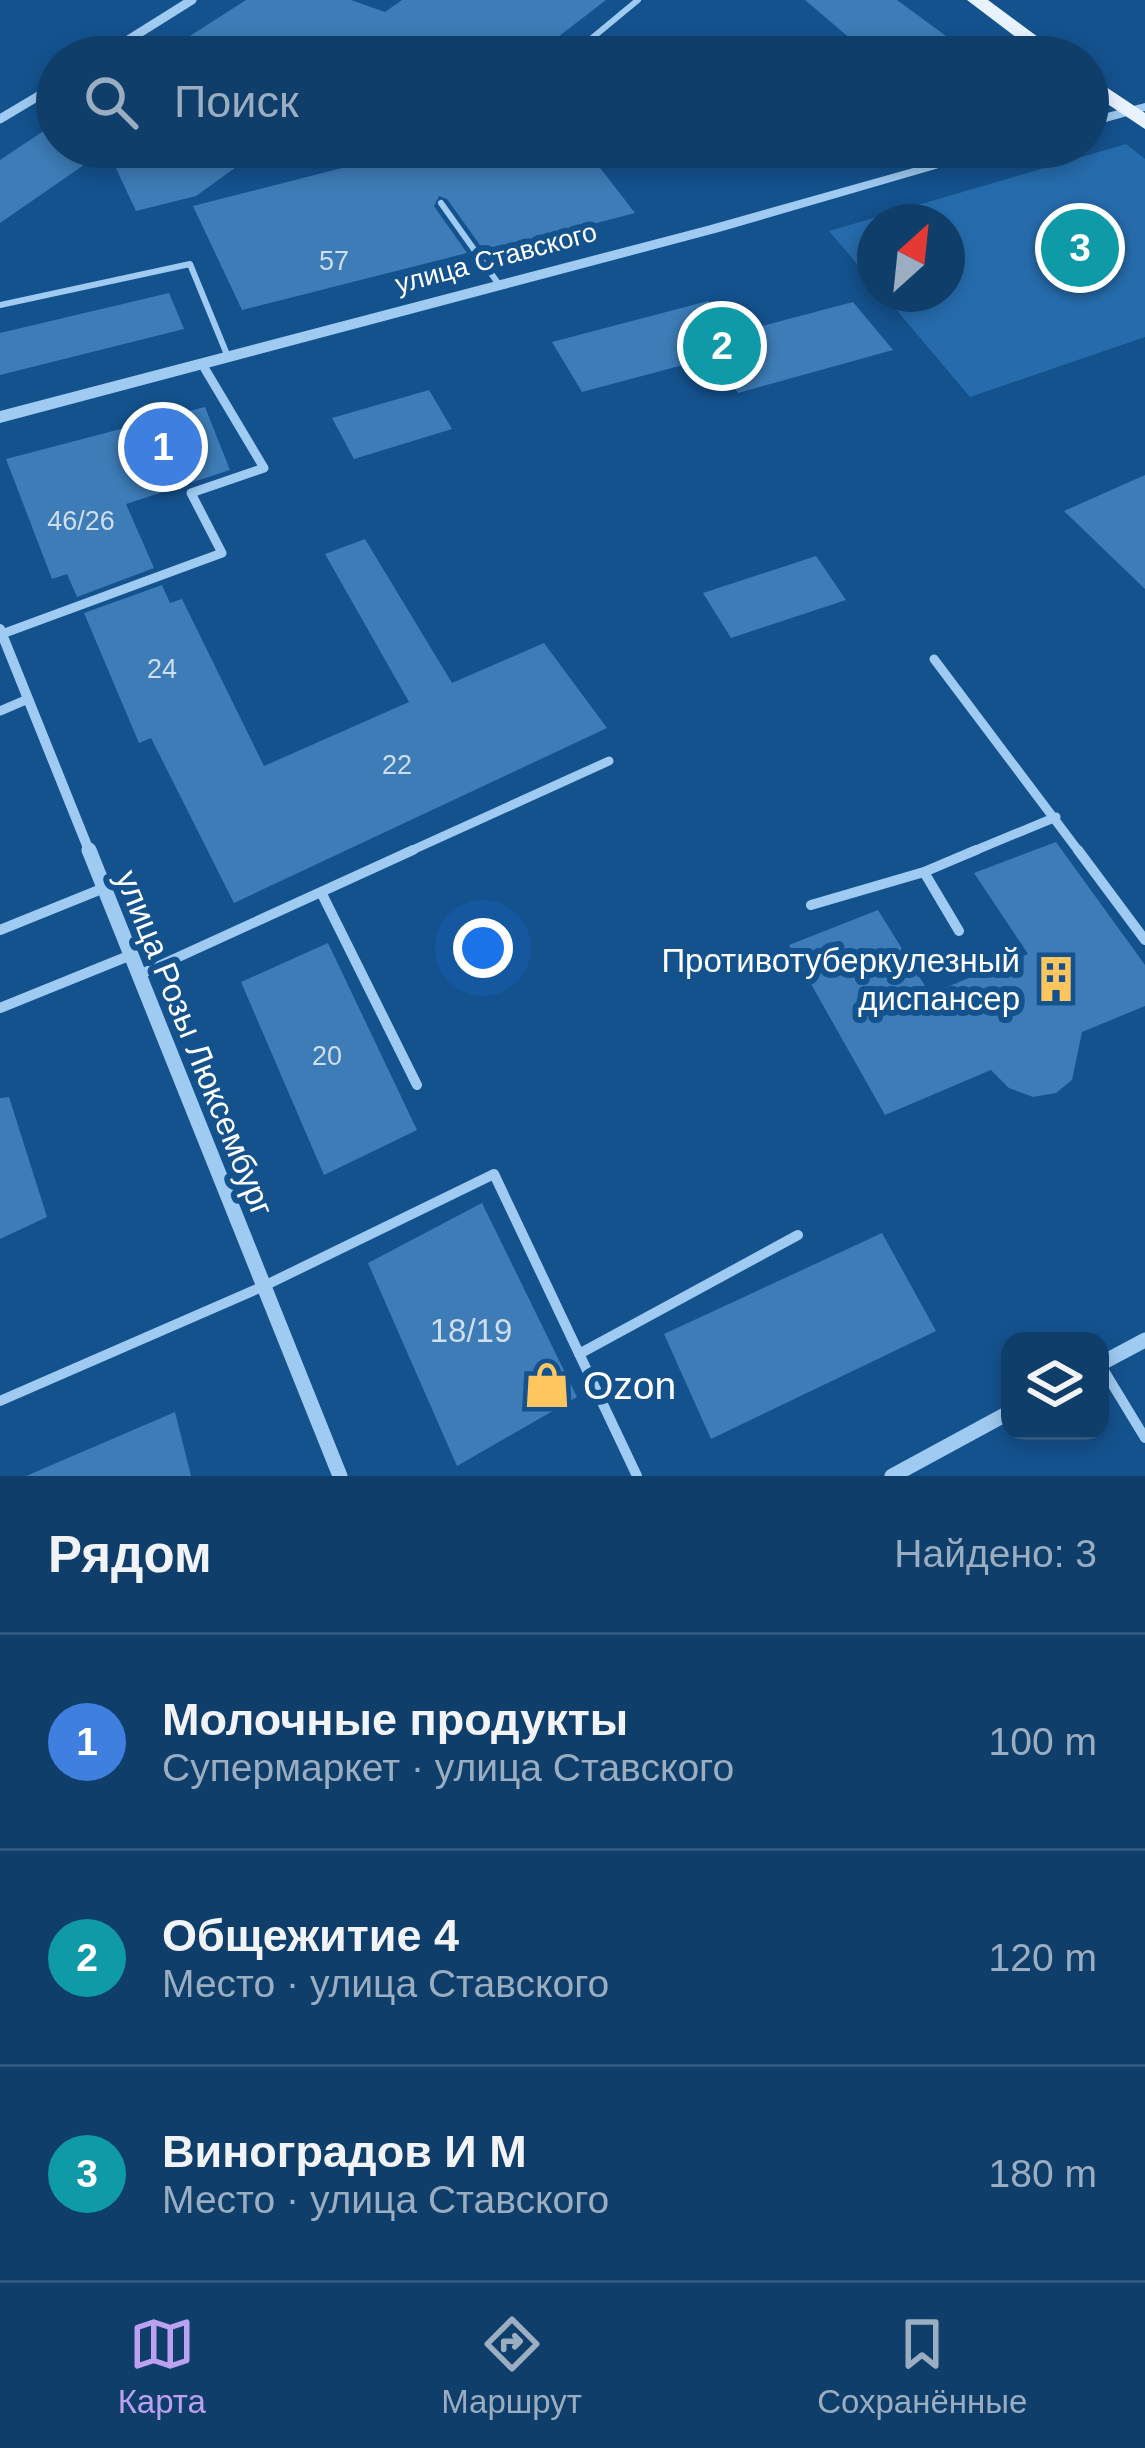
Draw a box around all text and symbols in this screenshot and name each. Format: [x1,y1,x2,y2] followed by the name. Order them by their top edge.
[36,36,1109,168] search box
[78,69,144,135] icon: search
[174,76,299,127] text: Поиск
[1041,203,1119,293] pin: 3
[857,204,965,312] north arrow
[392,217,600,299] street label: улица Ставского
[319,246,349,276] house number: 57
[683,301,761,391] pin: 2
[124,402,202,492] pin: 1
[47,506,115,536] house number: 46/26
[147,654,177,684] house number: 24
[382,750,412,780] house number: 22
[109,865,281,1221] street label: улица Розы Люксембург
[453,918,513,978] your location
[661,942,1020,1017] place label: Противотуберкулезный диспансер
[1031,954,1081,1004] building icon: Противотуберкулезный диспансер
[312,1041,342,1071] house number: 20
[430,1312,512,1349] house number: 18/19
[1001,1332,1109,1440] map controls
[1001,1332,1109,1440] button: layers
[522,1360,572,1410] shop icon: Ozon
[583,1364,676,1407] place label: Ozon
[48,1526,212,1583] text: Рядом
[894,1532,1097,1575] text: Найдено: 3
[162,1694,628,1745] text: Молочные продукты
[76,1720,98,1763] text: 1
[989,1720,1097,1763] text: 100 m
[162,1746,734,1789] text: Супермаркет · улица Ставского
[162,1910,459,1961] text: Общежитие 4
[76,1936,98,1979] text: 2
[989,1936,1097,1979] text: 120 m
[162,1962,609,2005] text: Место · улица Ставского
[162,2126,527,2177] text: Виноградов И М
[76,2152,98,2195] text: 3
[989,2152,1097,2195] text: 180 m
[162,2178,609,2221] text: Место · улица Ставского
[118,2311,206,2421] tab: Карта
[441,2311,582,2421] tab: Маршрут
[817,2311,1027,2421] tab: Сохранённые

